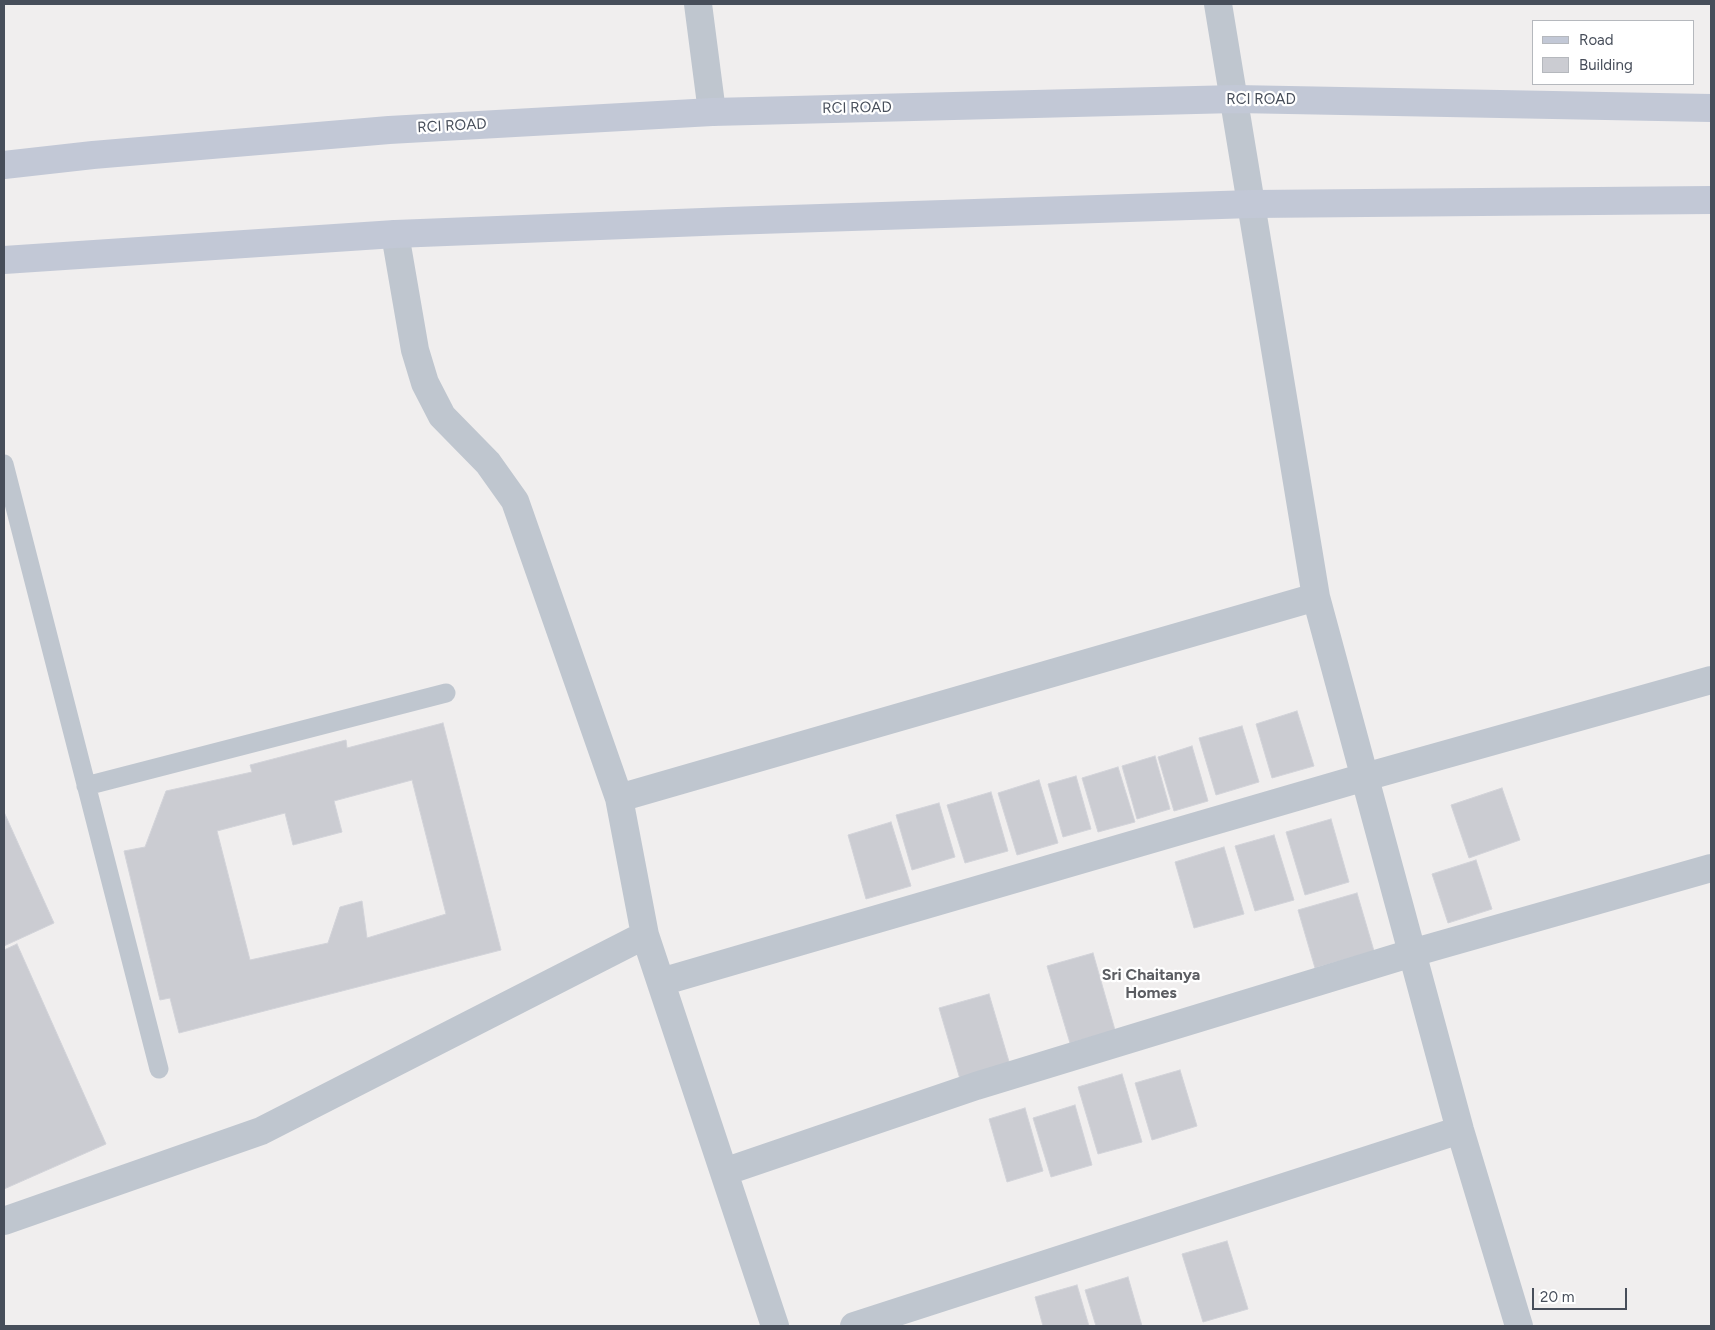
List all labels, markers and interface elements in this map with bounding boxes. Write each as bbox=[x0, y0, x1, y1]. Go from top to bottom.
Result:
legend bbox=[1532, 20, 1695, 85]
text: Road bbox=[1579, 31, 1614, 49]
text: Building bbox=[1579, 56, 1633, 74]
street label: RCI ROAD bbox=[1226, 91, 1296, 109]
street label: RCI ROAD bbox=[822, 98, 892, 118]
street label: RCI ROAD bbox=[417, 115, 487, 137]
district label: Sri Chaitanya Homes bbox=[1102, 965, 1200, 1003]
scale bar bbox=[1535, 1278, 1630, 1310]
text: 20 m bbox=[1540, 1288, 1574, 1306]

